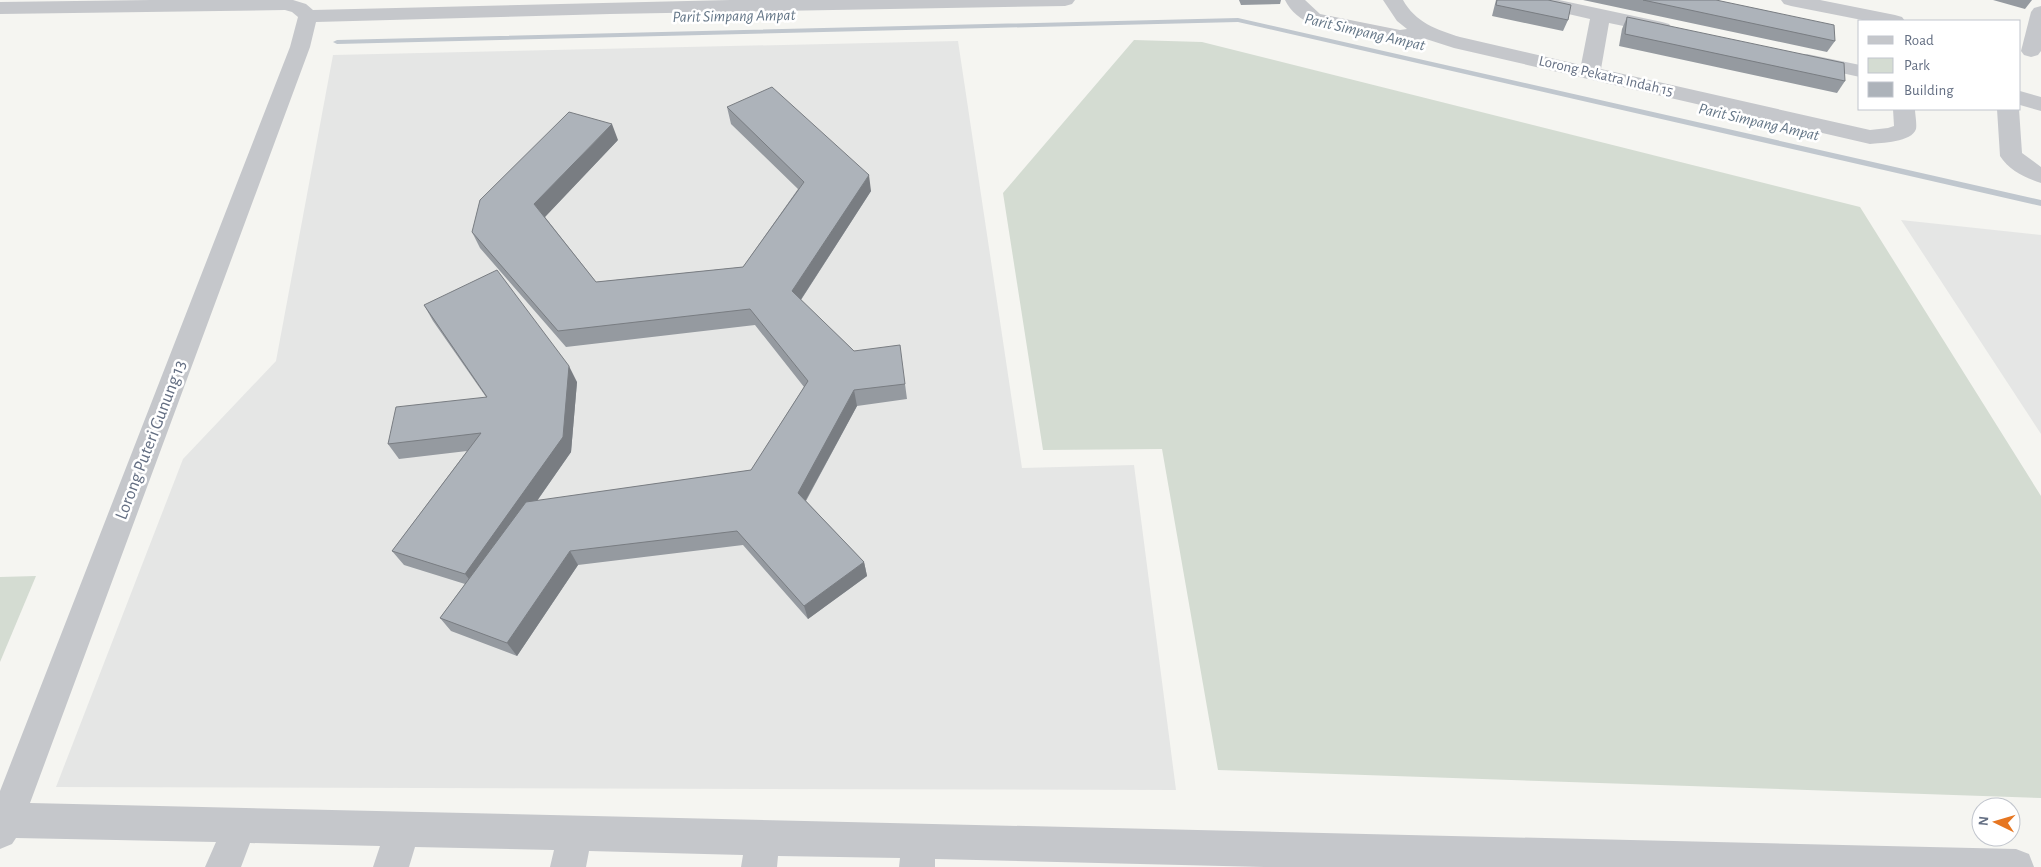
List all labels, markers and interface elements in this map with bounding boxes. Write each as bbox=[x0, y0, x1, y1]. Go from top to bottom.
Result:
water label: Parit Simpang Ampat bbox=[672, 7, 797, 26]
water label: Parit Simpang Ampat bbox=[1303, 10, 1428, 55]
legend bbox=[1858, 20, 2021, 110]
text: Road bbox=[1904, 33, 1934, 48]
street label: Lorong Pekatra Indah 15 bbox=[1537, 53, 1675, 99]
text: Park bbox=[1904, 58, 1930, 73]
text: Building bbox=[1904, 83, 1954, 98]
water label: Parit Simpang Ampat bbox=[1697, 100, 1822, 145]
street label: Lorong Puteri Gunung 13 bbox=[112, 358, 190, 522]
north arrow bbox=[1971, 797, 2021, 847]
text: N bbox=[1977, 815, 1991, 826]

